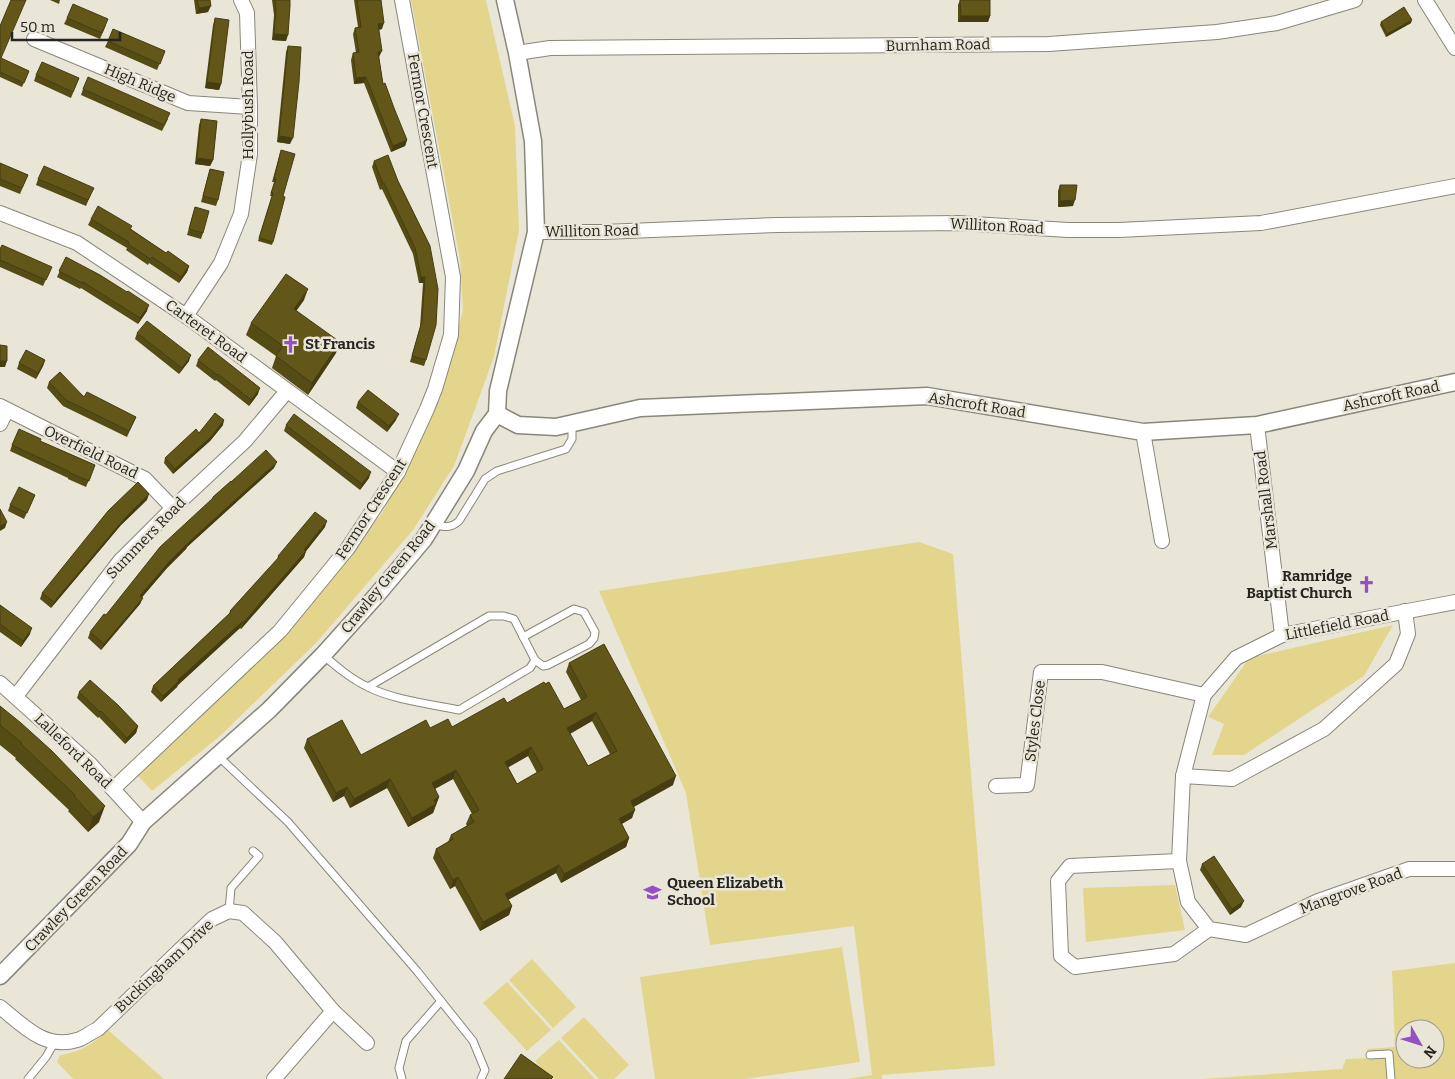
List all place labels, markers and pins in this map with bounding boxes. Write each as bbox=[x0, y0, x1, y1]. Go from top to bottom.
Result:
church icon: St Francis bbox=[281, 334, 301, 354]
place label: St Francis bbox=[305, 335, 375, 353]
place label: Ramridge Baptist Church bbox=[1246, 567, 1353, 602]
church icon: Ramridge Baptist Church bbox=[1356, 575, 1376, 595]
place label: Queen Elizabeth School bbox=[667, 874, 784, 909]
school or university icon: Queen Elizabeth School bbox=[643, 882, 663, 902]

